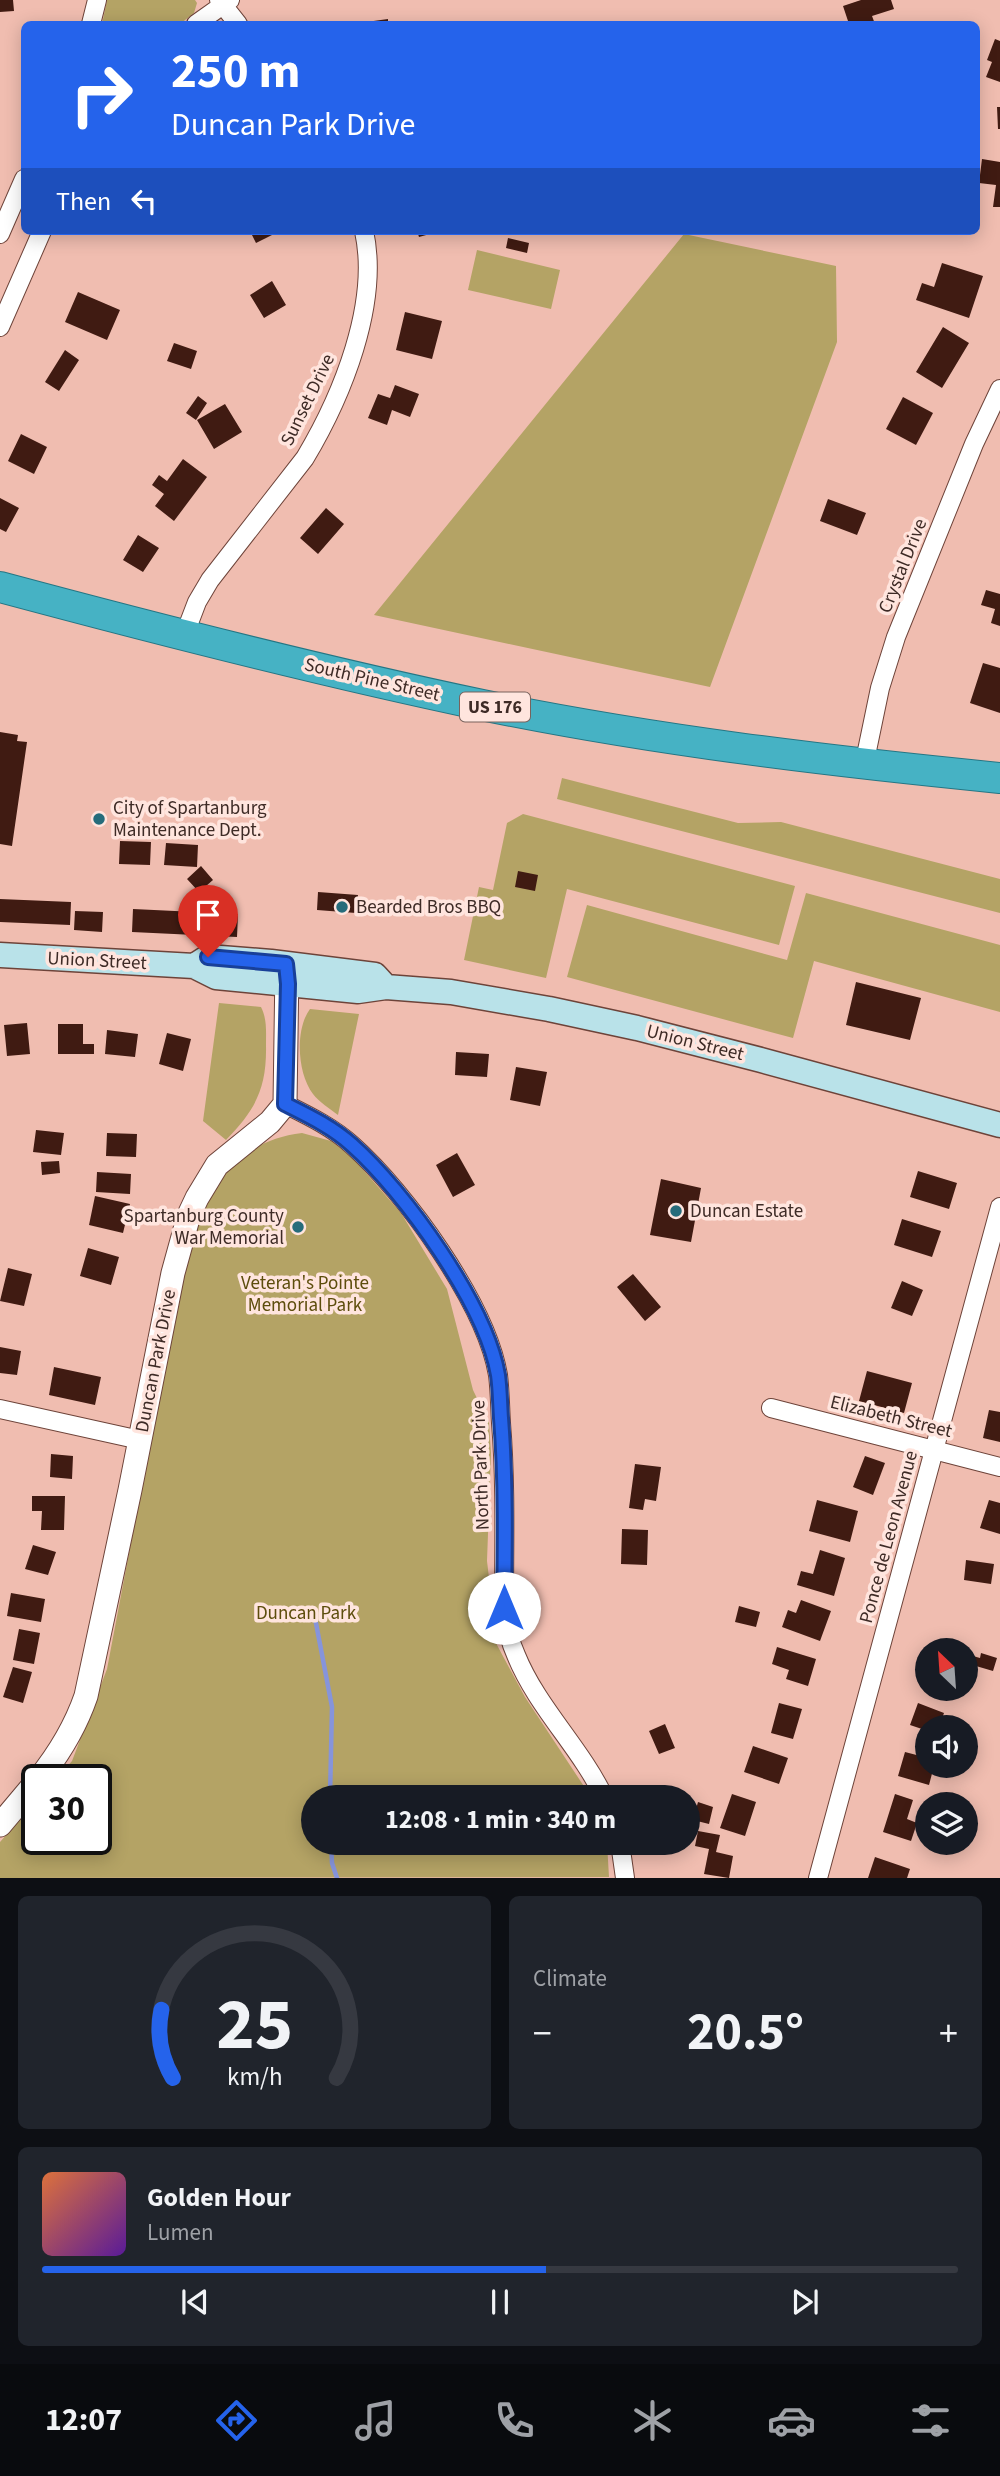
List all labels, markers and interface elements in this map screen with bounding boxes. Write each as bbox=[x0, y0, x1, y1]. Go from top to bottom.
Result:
text: 250 m bbox=[171, 37, 300, 107]
icon: right bbox=[56, 49, 147, 140]
text: Duncan Park Drive bbox=[171, 102, 415, 148]
icon: left bbox=[125, 182, 163, 220]
text: Then bbox=[56, 183, 111, 220]
street label: Sunset Drive bbox=[274, 349, 342, 451]
street label: Crystal Drive bbox=[872, 515, 934, 617]
street label: South Pine Street bbox=[302, 651, 443, 709]
road number: US 176 bbox=[460, 692, 530, 722]
place label: City of Spartanburg Maintenance Dept. bbox=[113, 795, 267, 844]
marker: City of Spartanburg Maintenance Dept. bbox=[91, 811, 107, 827]
pin bbox=[178, 885, 238, 957]
place label: Bearded Bros BBQ bbox=[356, 894, 501, 921]
icon: arrive bbox=[189, 896, 227, 934]
marker: Bearded Bros BBQ bbox=[334, 899, 350, 915]
street label: Union Street bbox=[47, 945, 148, 977]
street label: Union Street bbox=[643, 1018, 747, 1068]
place label: Duncan Estate bbox=[690, 1198, 803, 1225]
place label: Spartanburg County War Memorial bbox=[124, 1203, 284, 1252]
marker: Duncan Estate bbox=[668, 1203, 684, 1219]
marker: Spartanburg County War Memorial bbox=[290, 1219, 306, 1235]
park label: Veteran's Pointe Memorial Park bbox=[241, 1270, 369, 1319]
street label: Duncan Park Drive bbox=[129, 1287, 183, 1435]
street label: Elizabeth Street bbox=[827, 1389, 955, 1445]
street label: North Park Drive bbox=[465, 1399, 497, 1531]
street label: Ponce de Leon Avenue bbox=[853, 1448, 925, 1626]
position arrow bbox=[467, 1571, 541, 1645]
park label: Duncan Park bbox=[256, 1600, 357, 1627]
north arrow bbox=[915, 1638, 978, 1701]
map controls bbox=[915, 1638, 978, 1855]
button: sound bbox=[915, 1715, 978, 1778]
speed limit sign: 30 bbox=[21, 1764, 112, 1855]
button: layers bbox=[915, 1792, 978, 1855]
text: 12:08 · 1 min · 340 m bbox=[385, 1801, 616, 1838]
text: Climate bbox=[533, 1962, 607, 1995]
text: 25 bbox=[216, 1974, 293, 2078]
text: 20.5° bbox=[687, 1996, 804, 2070]
text: − bbox=[533, 2007, 552, 2061]
text: + bbox=[939, 2007, 958, 2061]
text: km/h bbox=[227, 2059, 282, 2095]
text: Golden Hour bbox=[147, 2179, 291, 2216]
text: Lumen bbox=[147, 2216, 214, 2249]
icon: previous bbox=[176, 2283, 214, 2321]
icon: pause bbox=[481, 2283, 519, 2321]
icon: next bbox=[786, 2283, 824, 2321]
icon: directions bbox=[212, 2396, 261, 2445]
icon: music bbox=[351, 2396, 400, 2445]
icon: phone bbox=[490, 2396, 539, 2445]
icon: climate bbox=[628, 2396, 677, 2445]
icon: car bbox=[767, 2396, 816, 2445]
icon: filters bbox=[906, 2396, 955, 2445]
text: 12:07 bbox=[45, 2397, 122, 2443]

